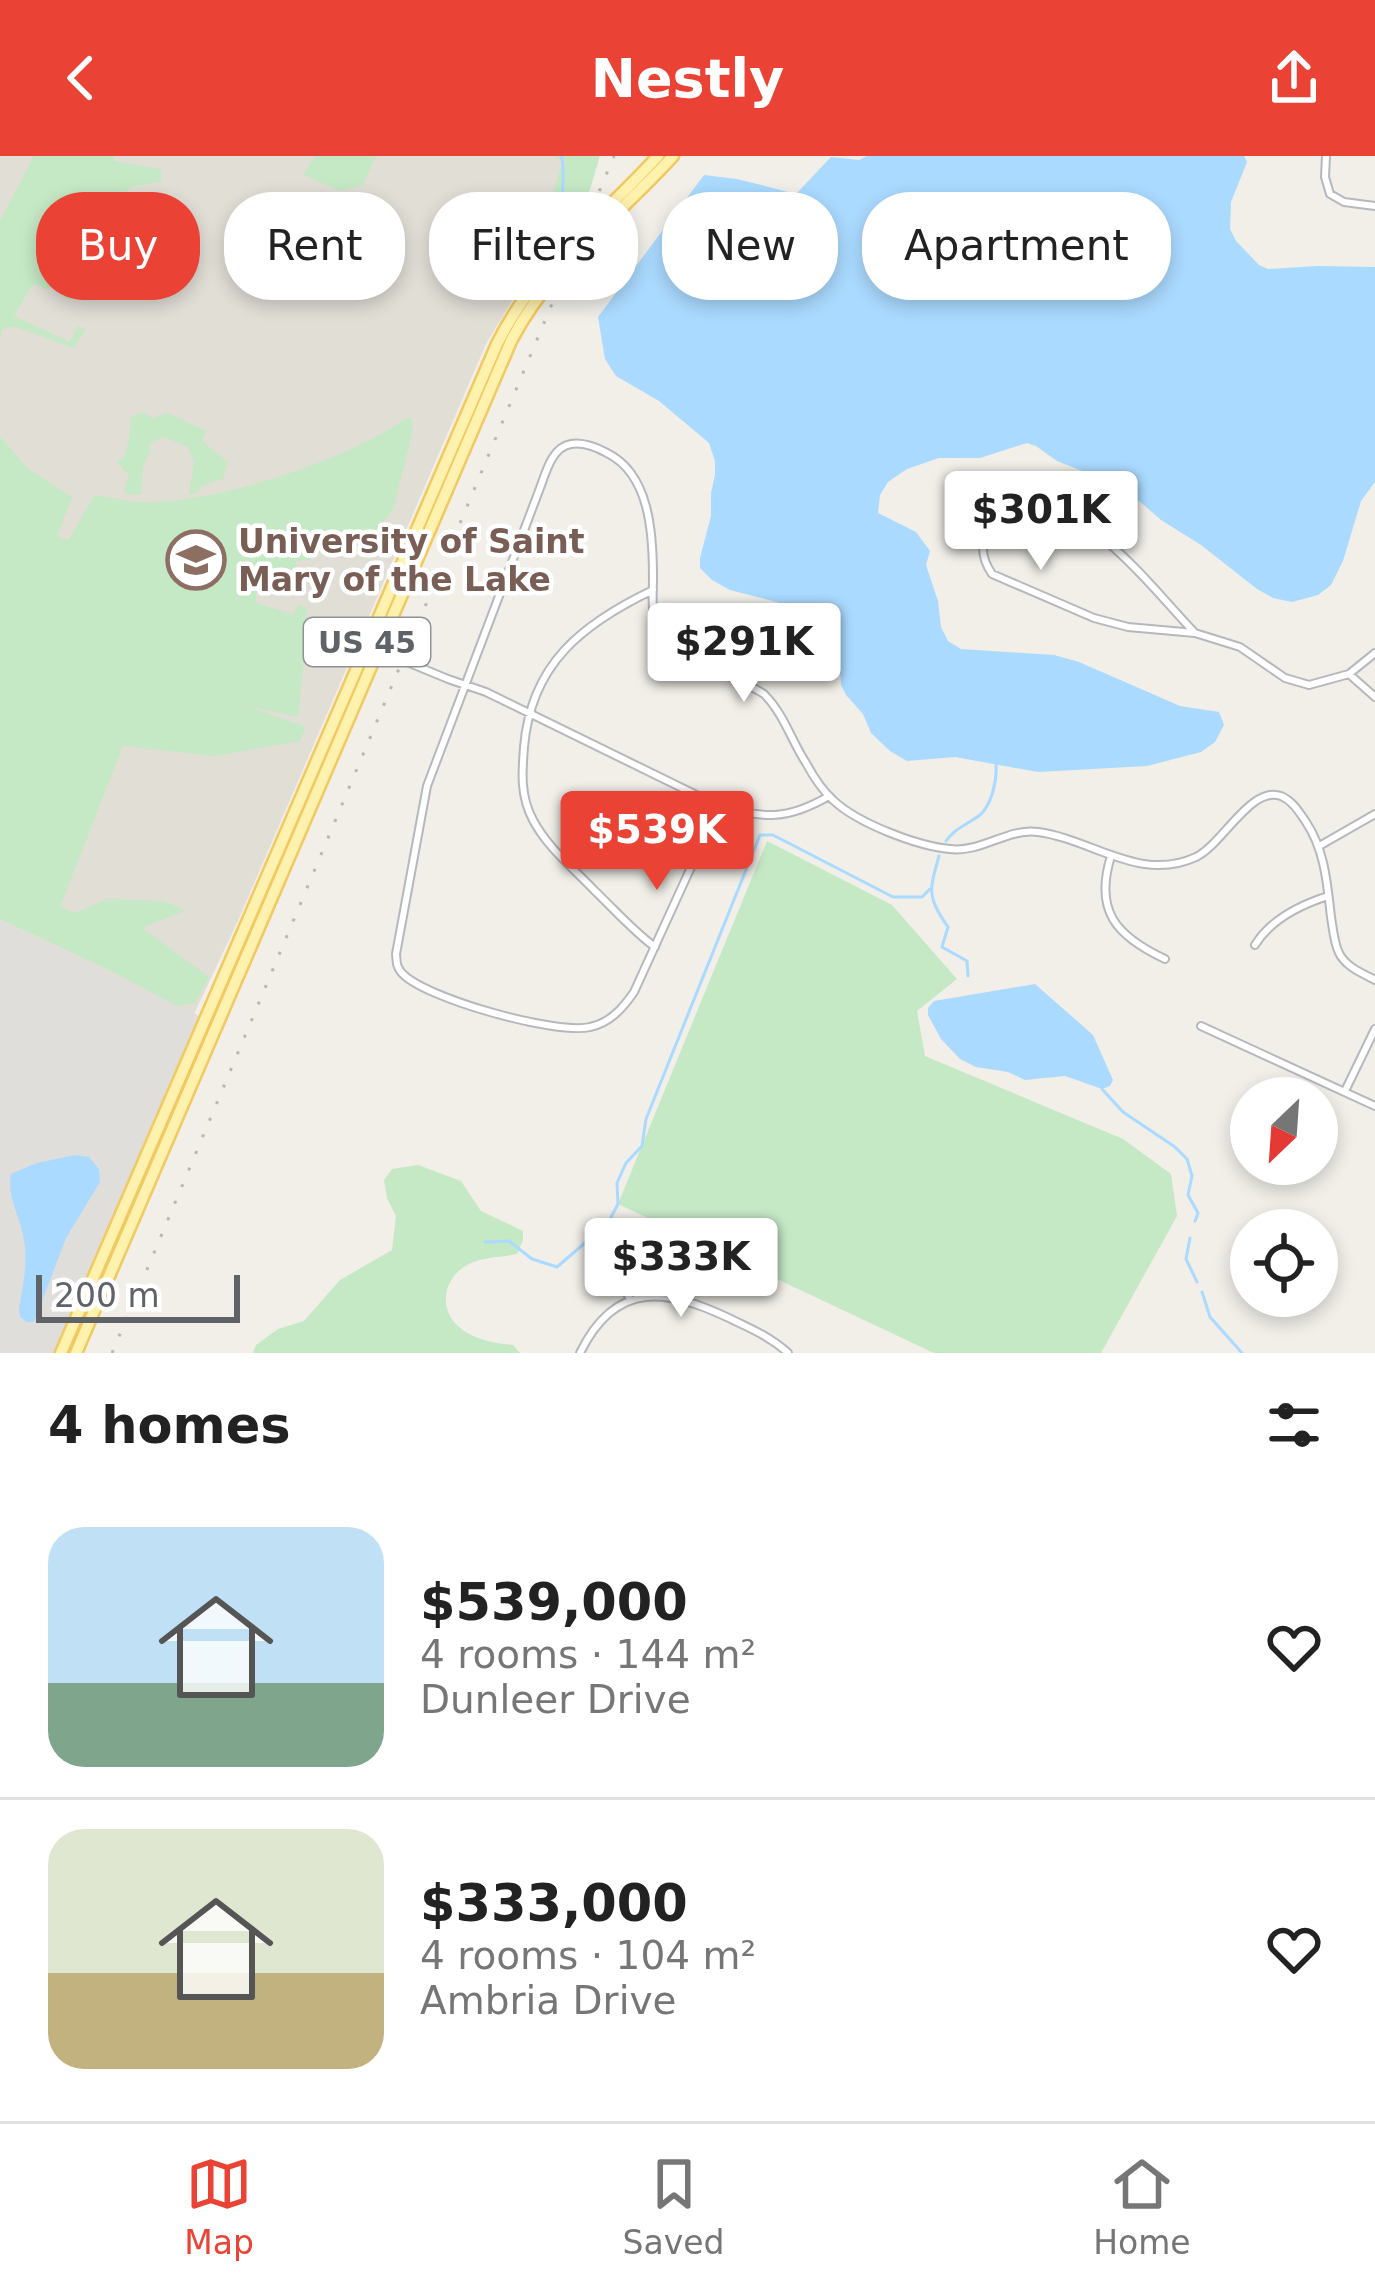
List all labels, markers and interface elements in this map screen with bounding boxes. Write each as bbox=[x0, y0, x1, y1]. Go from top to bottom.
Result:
icon: back bbox=[48, 45, 114, 111]
icon: share bbox=[1261, 45, 1327, 111]
text: Nestly bbox=[591, 47, 784, 110]
chip: Buy bbox=[36, 192, 200, 300]
chip: Rent bbox=[224, 192, 405, 300]
chip: Filters bbox=[429, 192, 638, 300]
chip: New bbox=[662, 192, 838, 300]
chip: Apartment bbox=[862, 192, 1171, 300]
pin: $301K bbox=[957, 471, 1125, 573]
text: $301K bbox=[972, 487, 1110, 532]
place label: University of Saint Mary of the Lake bbox=[238, 522, 585, 599]
school or university icon: University of Saint Mary of the Lake bbox=[165, 529, 227, 591]
pin: $291K bbox=[660, 603, 828, 705]
road number: US 45 bbox=[304, 618, 430, 666]
text: $291K bbox=[675, 619, 813, 664]
pin: $539K bbox=[573, 791, 741, 893]
text: $539K bbox=[588, 807, 726, 852]
north arrow bbox=[1230, 1077, 1338, 1185]
map controls bbox=[1230, 1077, 1338, 1317]
button: locate bbox=[1230, 1209, 1338, 1317]
pin: $333K bbox=[597, 1218, 765, 1320]
text: $333K bbox=[612, 1234, 750, 1279]
scale bar bbox=[36, 1269, 240, 1322]
text: 200 m bbox=[54, 1276, 160, 1315]
icon: filters bbox=[1261, 1392, 1327, 1458]
text: 4 homes bbox=[48, 1396, 291, 1455]
text: $539,000 bbox=[420, 1573, 688, 1632]
icon: home bbox=[144, 1575, 288, 1719]
icon: heart bbox=[1261, 1614, 1327, 1680]
text: 4 rooms · 144 m² bbox=[420, 1632, 756, 1677]
text: Dunleer Drive bbox=[420, 1677, 691, 1722]
text: $333,000 bbox=[420, 1874, 688, 1933]
icon: home bbox=[144, 1877, 288, 2021]
icon: heart bbox=[1261, 1916, 1327, 1982]
text: 4 rooms · 104 m² bbox=[420, 1933, 756, 1978]
text: Ambria Drive bbox=[420, 1978, 677, 2023]
tab: Map bbox=[184, 2151, 254, 2262]
tab: Saved bbox=[623, 2151, 725, 2262]
tab: Home bbox=[1093, 2151, 1191, 2262]

